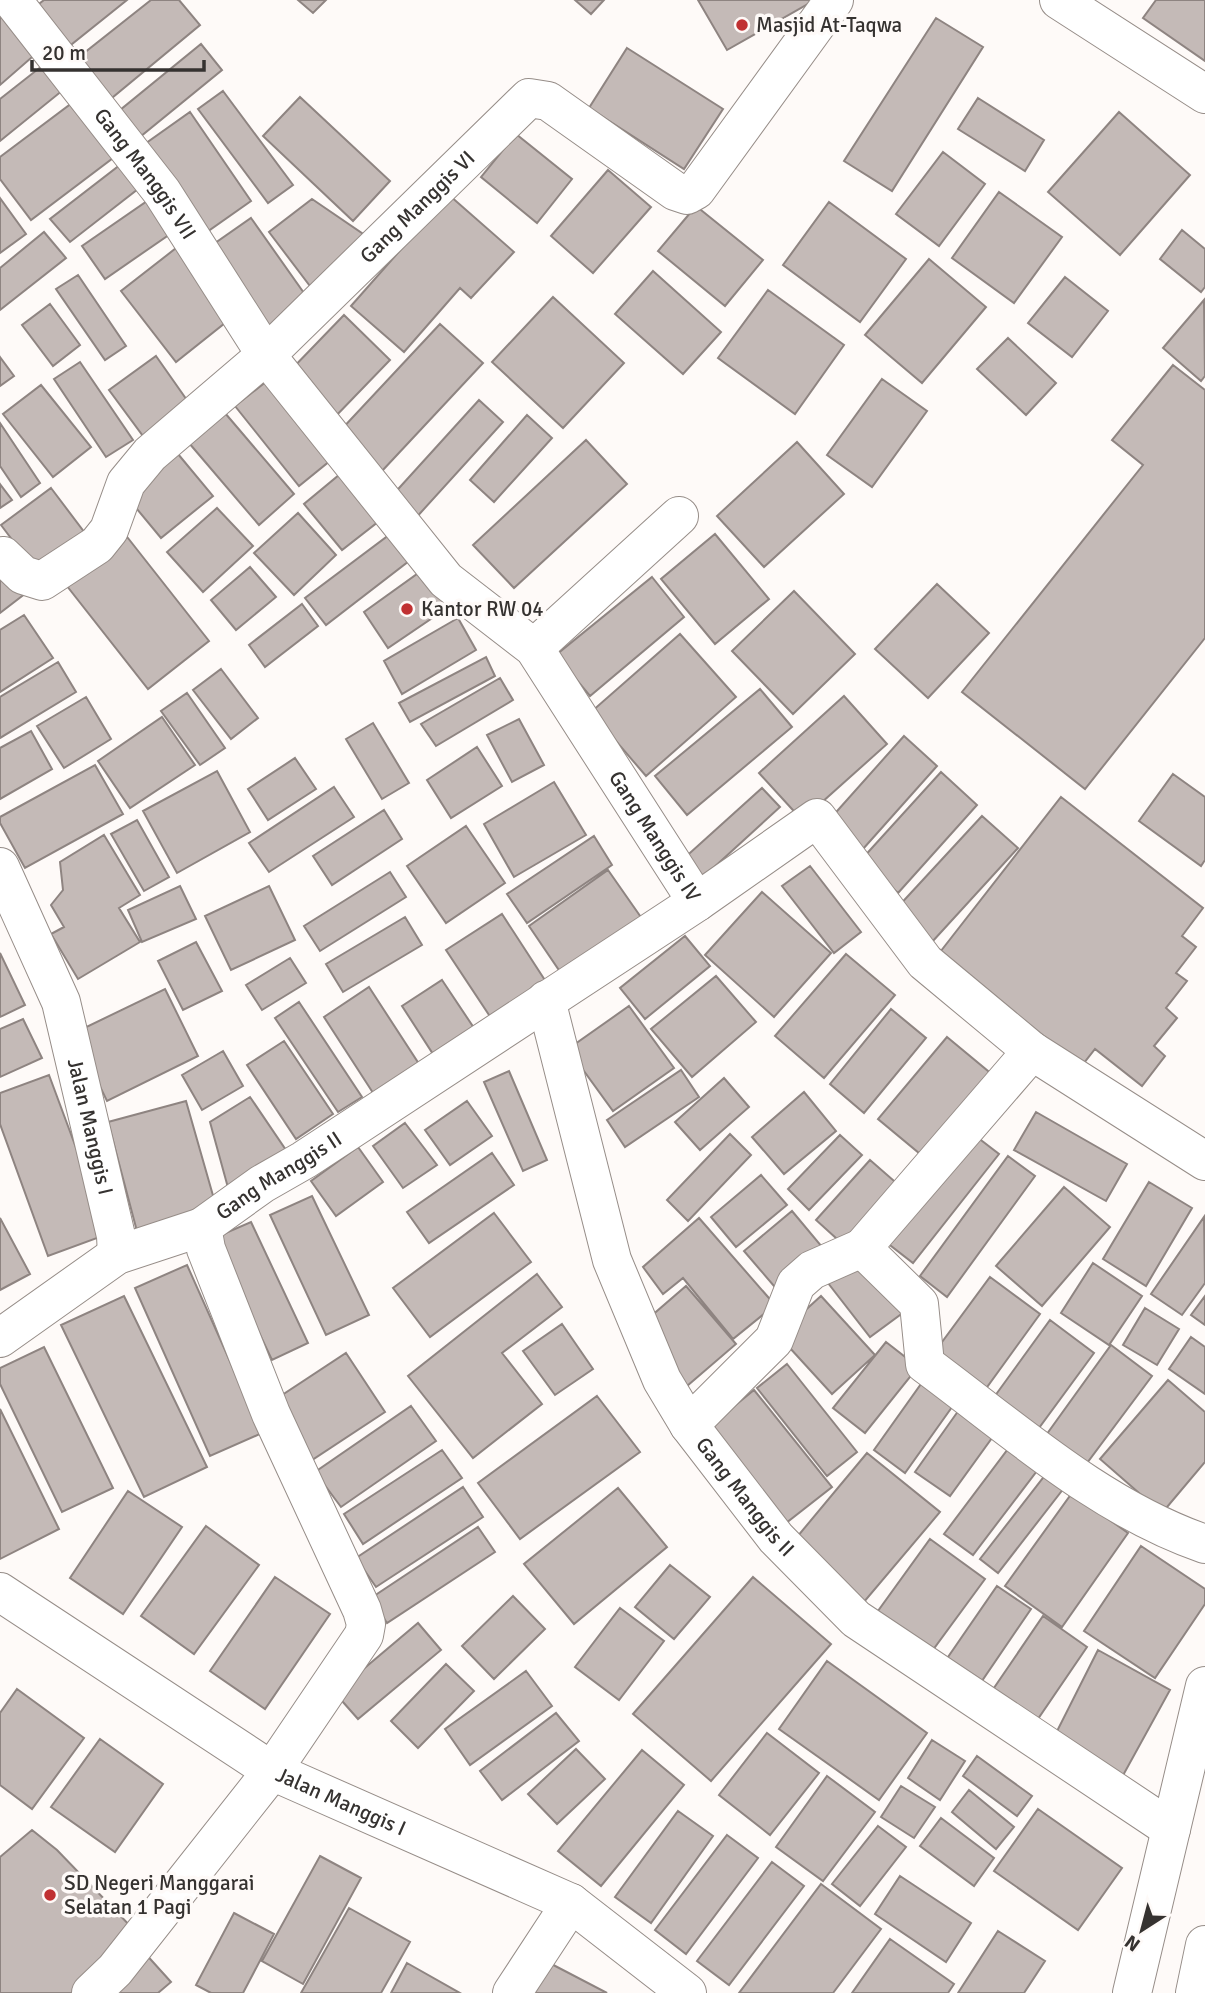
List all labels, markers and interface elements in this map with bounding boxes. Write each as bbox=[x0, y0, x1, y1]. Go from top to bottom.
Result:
place label: Masjid At-Taqwa bbox=[756, 12, 902, 38]
marker: Masjid At-Taqwa bbox=[734, 17, 750, 33]
scale bar bbox=[32, 28, 203, 72]
text: 20 m bbox=[42, 40, 86, 66]
street label: Gang Manggis VII bbox=[88, 103, 202, 244]
street label: Gang Manggis VI bbox=[355, 145, 480, 269]
place label: Kantor RW 04 bbox=[421, 596, 544, 622]
marker: Kantor RW 04 bbox=[399, 601, 415, 617]
street label: Gang Manggis IV bbox=[603, 766, 706, 907]
street label: Jalan Manggis I bbox=[62, 1056, 119, 1197]
street label: Gang Manggis II bbox=[211, 1126, 347, 1226]
street label: Gang Manggis II bbox=[690, 1432, 800, 1562]
street label: Jalan Manggis I bbox=[272, 1761, 410, 1841]
place label: SD Negeri Manggarai Selatan 1 Pagi bbox=[64, 1870, 255, 1920]
marker: SD Negeri Manggarai Selatan 1 Pagi bbox=[42, 1887, 58, 1903]
north arrow bbox=[1107, 1895, 1177, 1965]
text: N bbox=[1120, 1929, 1145, 1957]

